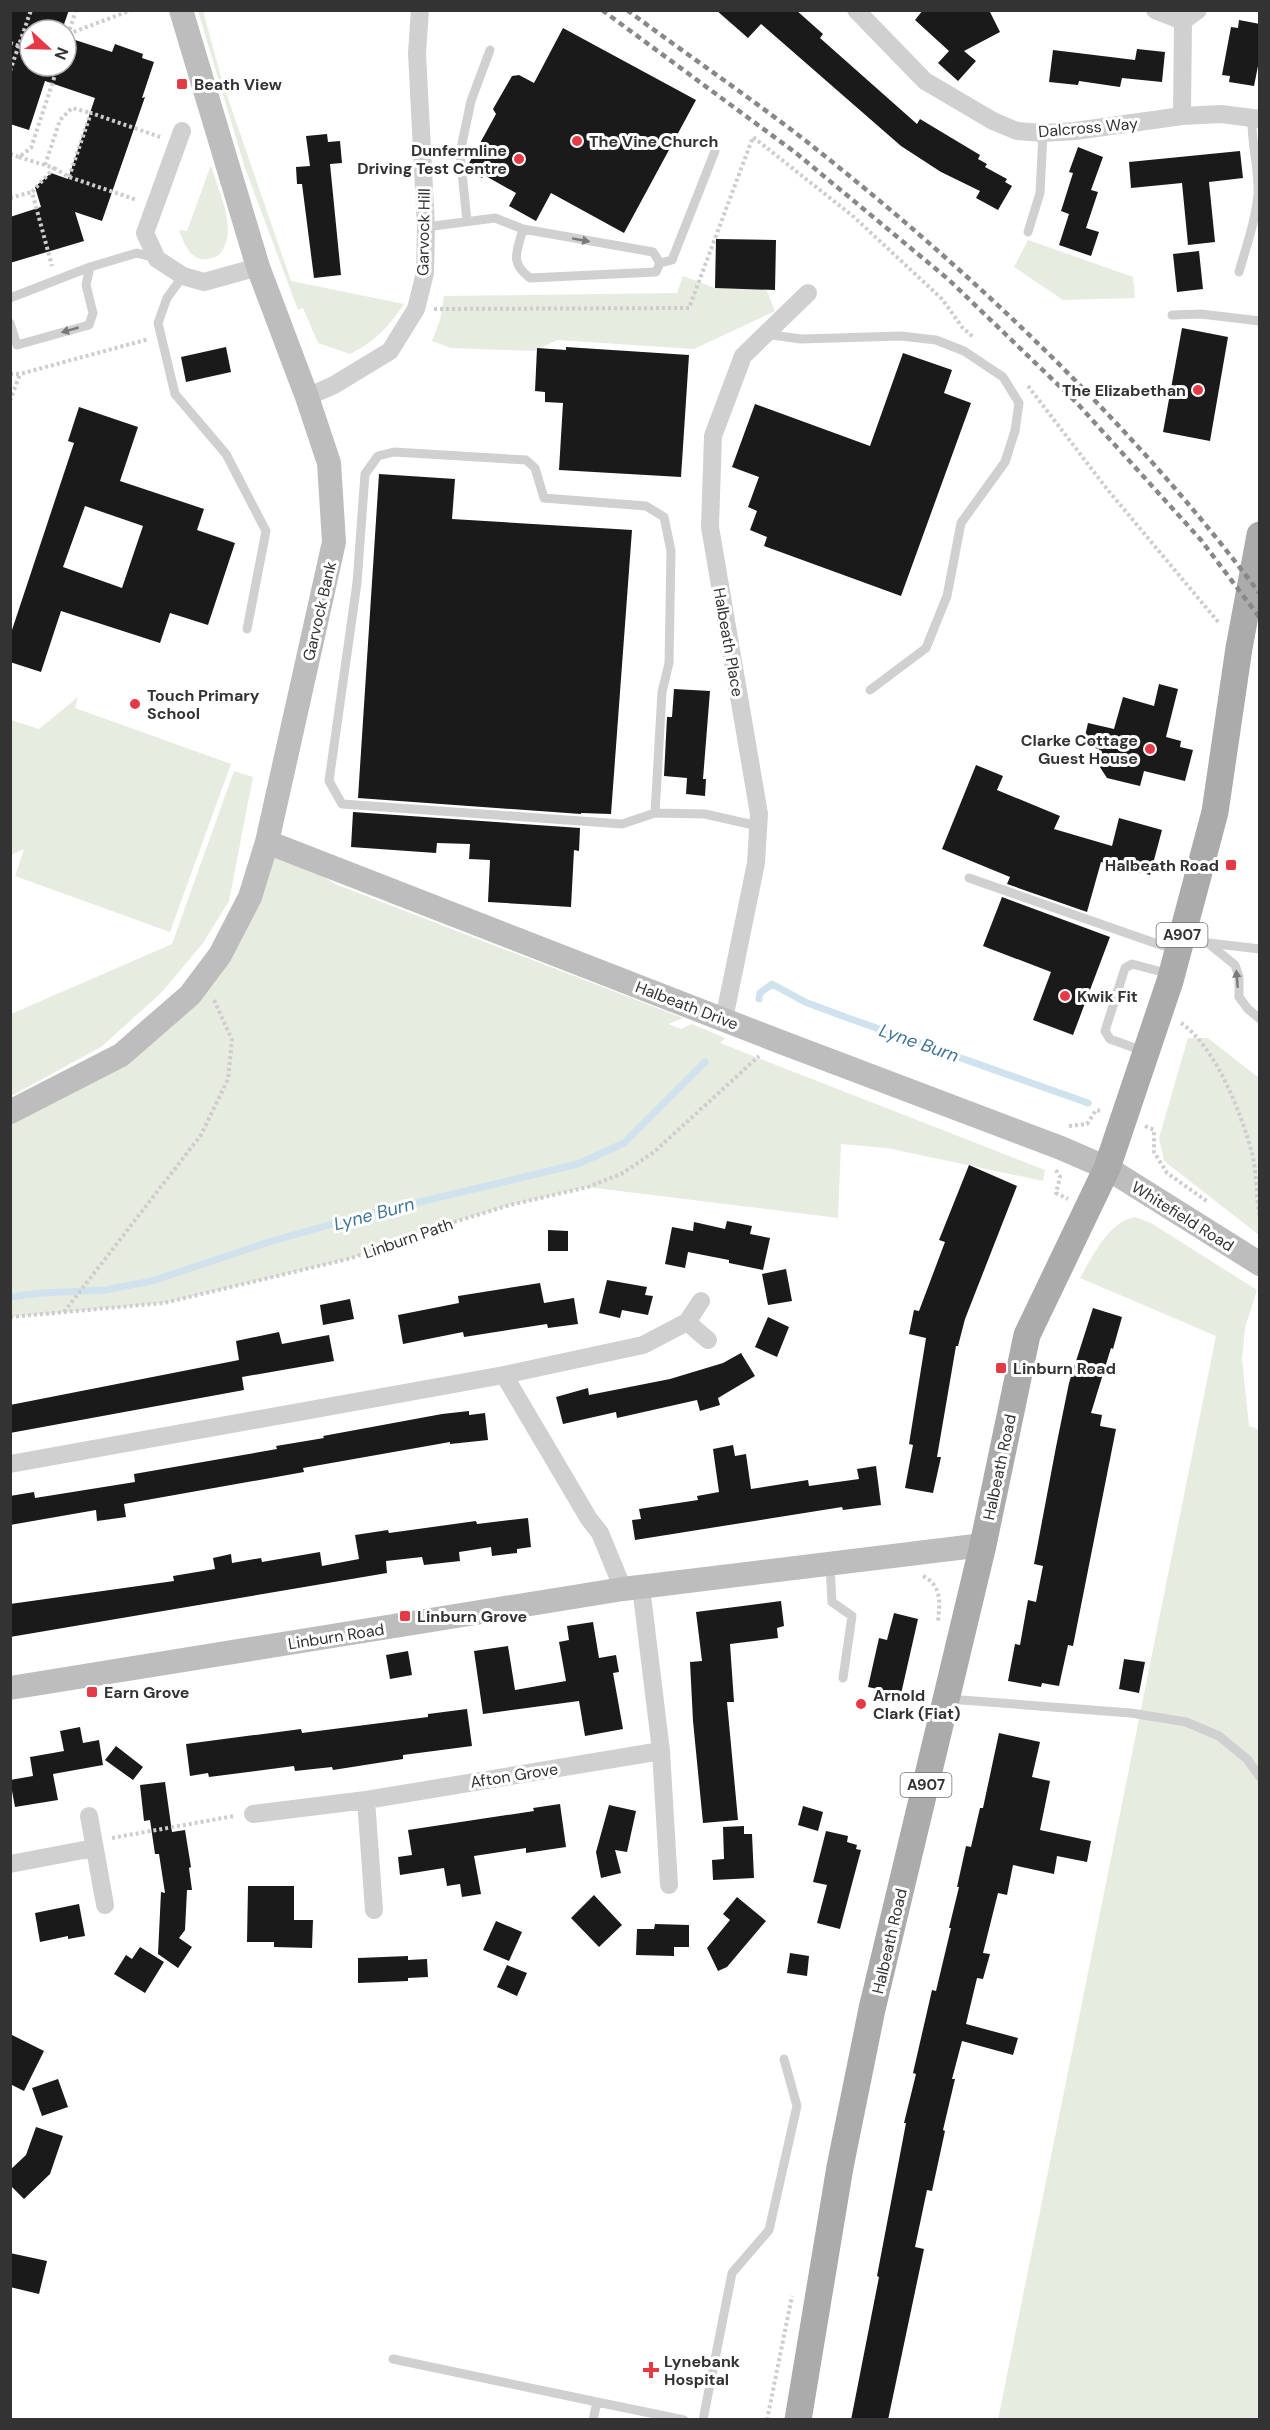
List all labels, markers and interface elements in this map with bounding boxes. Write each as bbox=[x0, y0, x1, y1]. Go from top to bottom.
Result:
north arrow bbox=[18, 18, 78, 78]
text: N bbox=[50, 44, 73, 63]
place label: Beath View bbox=[194, 74, 282, 95]
marker: Beath View bbox=[175, 77, 189, 91]
street label: Dalcross Way bbox=[1037, 113, 1139, 142]
place label: The Vine Church bbox=[589, 131, 718, 152]
marker: The Vine Church bbox=[570, 134, 584, 148]
place label: Dunfermline Driving Test Centre bbox=[357, 140, 507, 179]
marker: Dunfermline Driving Test Centre bbox=[512, 152, 526, 166]
street label: Garvock Hill bbox=[412, 188, 435, 276]
one-way arrow bbox=[572, 235, 591, 244]
one-way arrow bbox=[61, 326, 79, 335]
place label: The Elizabethan bbox=[1062, 380, 1186, 401]
marker: The Elizabethan bbox=[1191, 383, 1205, 397]
street label: Garvock Bank bbox=[298, 559, 341, 663]
street label: Halbeath Place bbox=[709, 586, 748, 698]
place label: Touch Primary School bbox=[147, 685, 260, 724]
marker: Touch Primary School bbox=[128, 697, 142, 711]
place label: Clarke Cottage Guest House bbox=[1021, 730, 1138, 769]
marker: Clarke Cottage Guest House bbox=[1143, 742, 1157, 756]
place label: Halbeath Road bbox=[1105, 855, 1219, 876]
marker: Halbeath Road bbox=[1224, 858, 1238, 872]
road number: A907 bbox=[1156, 923, 1208, 947]
one-way arrow bbox=[1233, 970, 1242, 989]
street label: Halbeath Drive bbox=[632, 976, 741, 1035]
place label: Kwik Fit bbox=[1077, 986, 1138, 1007]
marker: Kwik Fit bbox=[1058, 989, 1072, 1003]
water label: Lyne Burn bbox=[876, 1018, 962, 1068]
street label: Whitefield Road bbox=[1128, 1177, 1238, 1256]
water label: Lyne Burn bbox=[331, 1192, 417, 1236]
street label: Linburn Path bbox=[361, 1213, 455, 1264]
place label: Linburn Road bbox=[1013, 1358, 1116, 1379]
marker: Linburn Road bbox=[994, 1361, 1008, 1375]
street label: Halbeath Road bbox=[978, 1412, 1021, 1522]
place label: Linburn Grove bbox=[417, 1606, 527, 1627]
marker: Linburn Grove bbox=[398, 1609, 412, 1623]
street label: Linburn Road bbox=[286, 1619, 386, 1654]
place label: Earn Grove bbox=[104, 1682, 189, 1703]
marker: Earn Grove bbox=[85, 1685, 99, 1699]
place label: Arnold Clark (Fiat) bbox=[873, 1685, 960, 1724]
marker: Arnold Clark (Fiat) bbox=[854, 1697, 868, 1711]
street label: Afton Grove bbox=[469, 1758, 560, 1793]
road number: A907 bbox=[900, 1773, 952, 1797]
street label: Halbeath Road bbox=[867, 1886, 912, 1996]
place label: Lynebank Hospital bbox=[664, 2351, 741, 2390]
marker: Lynebank Hospital bbox=[642, 2361, 660, 2379]

